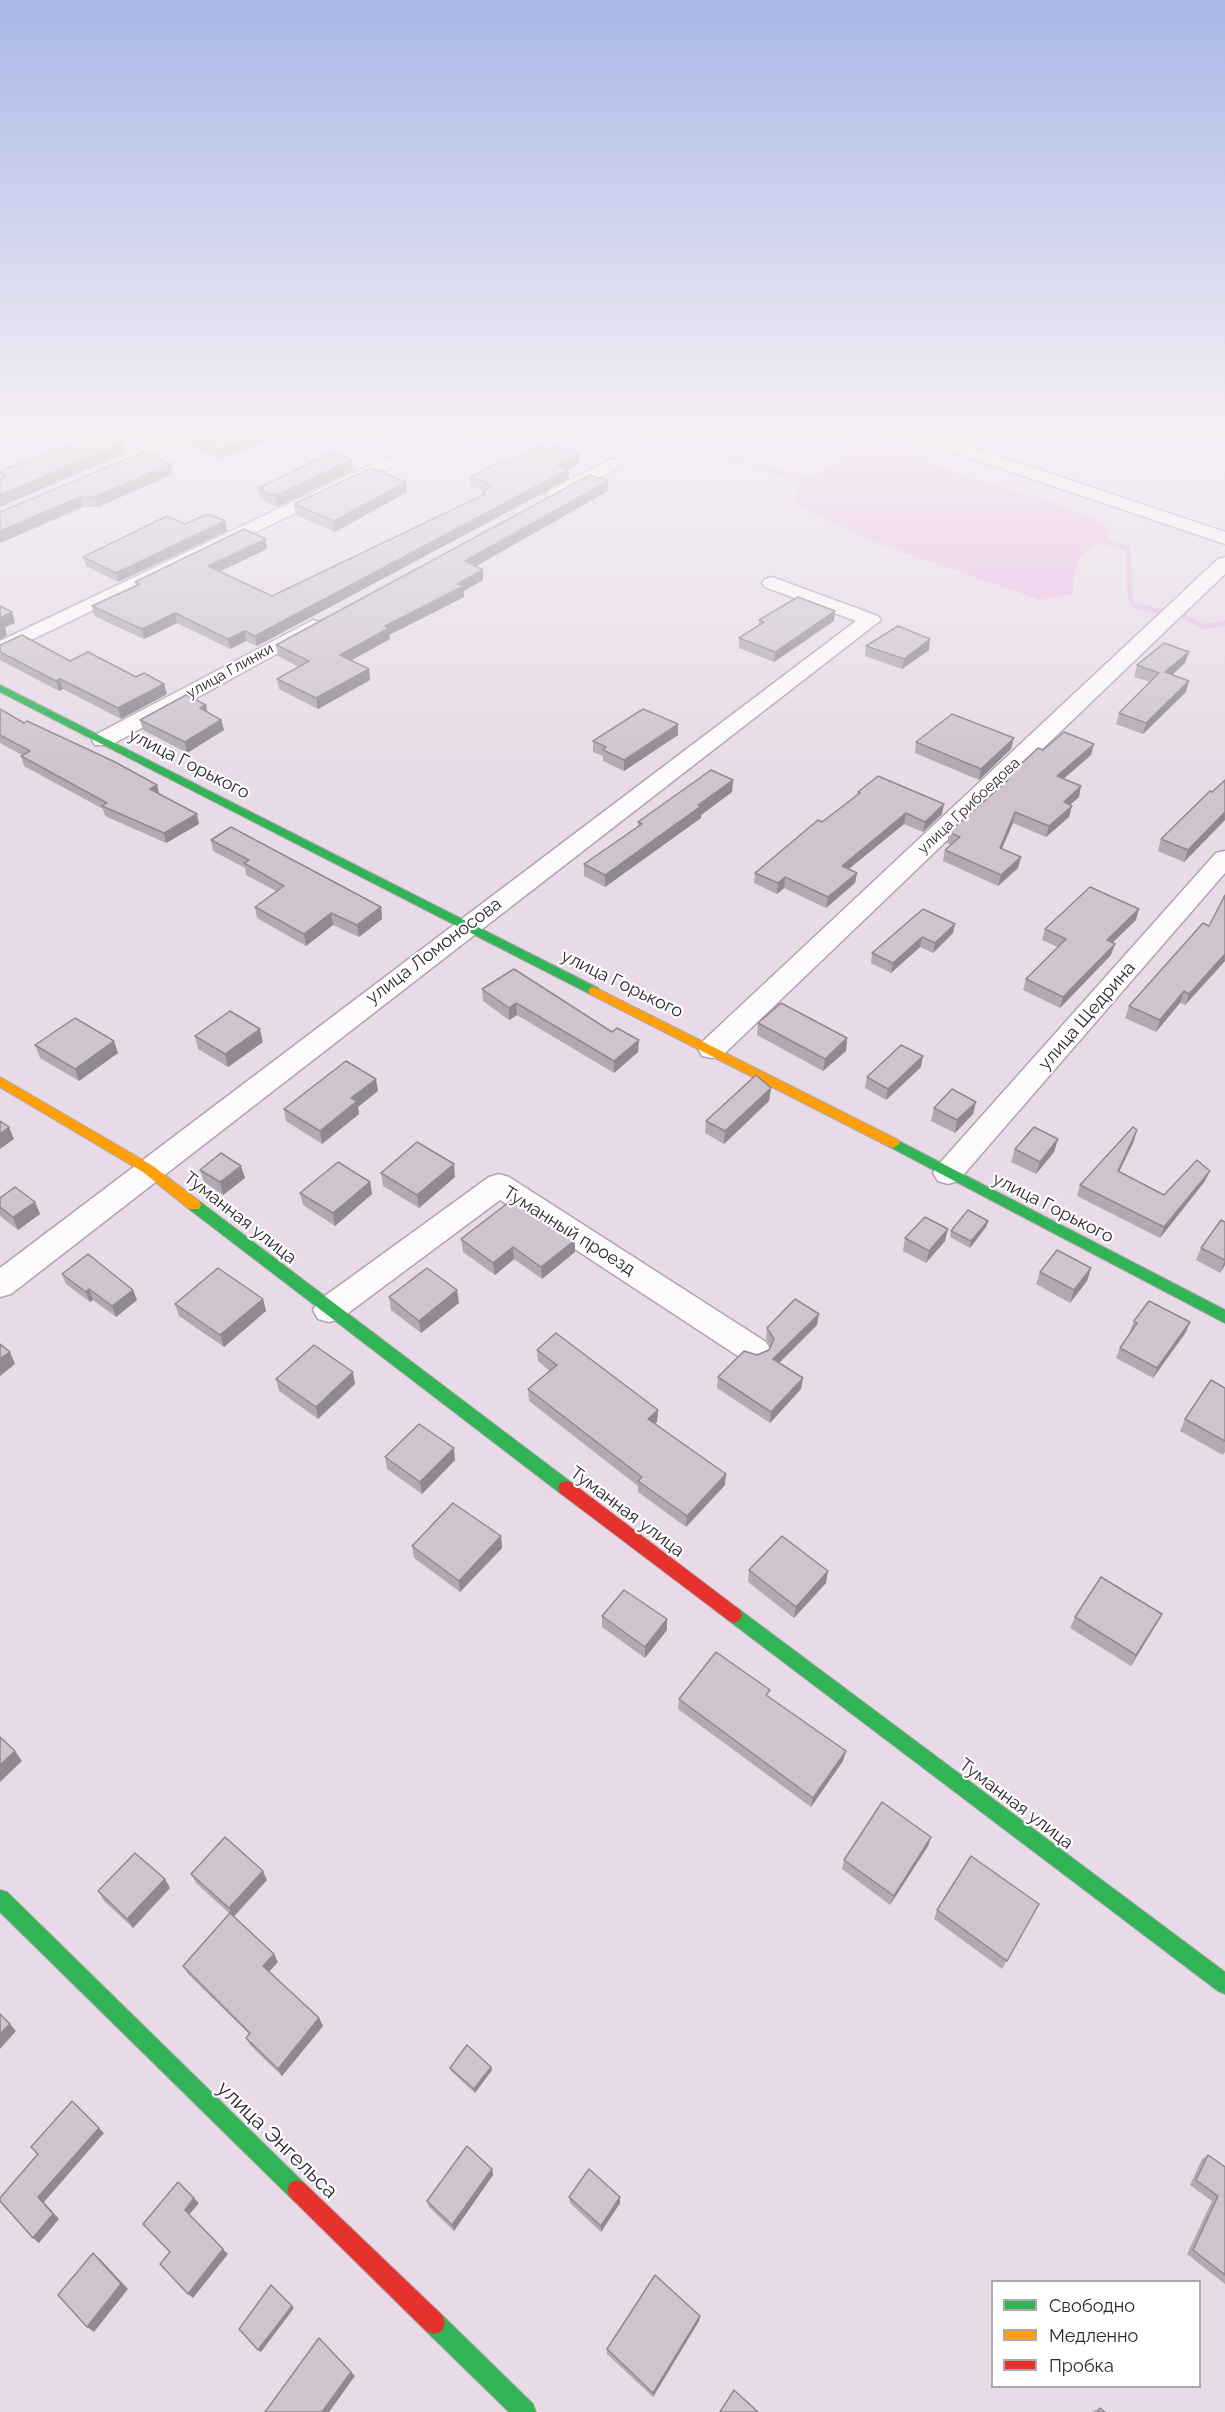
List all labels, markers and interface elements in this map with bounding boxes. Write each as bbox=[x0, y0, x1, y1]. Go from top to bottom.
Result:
street label: улица Глинки bbox=[183, 640, 277, 702]
street label: улица Горького bbox=[125, 724, 253, 804]
street label: улица Грибоедова bbox=[914, 754, 1024, 858]
street label: улица Ломоносова bbox=[362, 893, 506, 1009]
street label: улица Горького bbox=[558, 945, 686, 1023]
street label: улица Щедрина bbox=[1034, 957, 1140, 1075]
street label: Туманная улица bbox=[179, 1167, 301, 1269]
street label: улица Горького bbox=[989, 1168, 1117, 1248]
street label: Туманный проезд bbox=[499, 1182, 639, 1280]
street label: Туманная улица bbox=[566, 1462, 688, 1562]
street label: Туманная улица bbox=[955, 1754, 1077, 1854]
street label: улица Энгельса bbox=[211, 2076, 343, 2204]
legend bbox=[991, 2280, 1201, 2388]
text: Свободно bbox=[1049, 2295, 1135, 2316]
text: Медленно bbox=[1049, 2325, 1138, 2346]
text: Пробка bbox=[1049, 2355, 1114, 2376]

